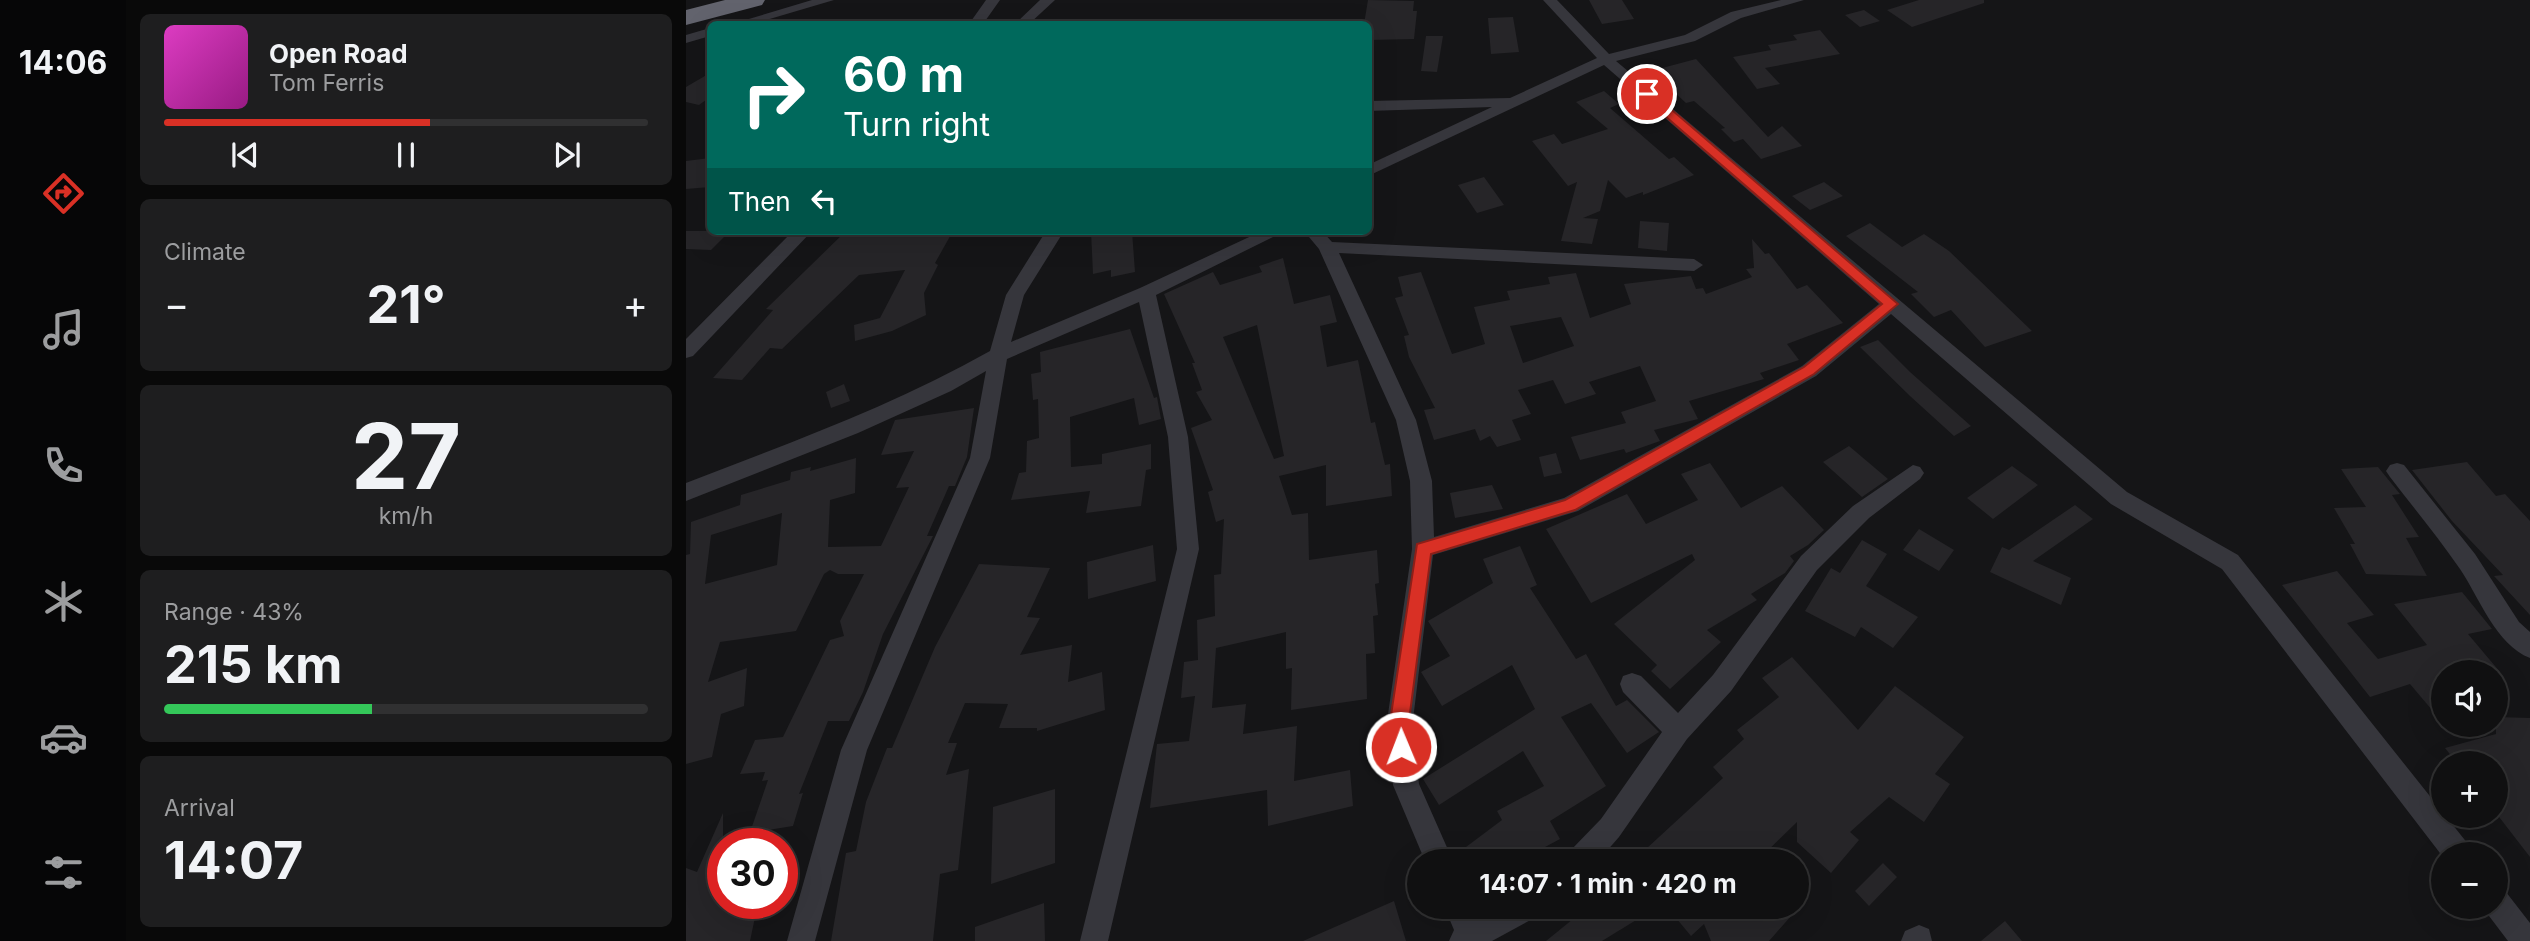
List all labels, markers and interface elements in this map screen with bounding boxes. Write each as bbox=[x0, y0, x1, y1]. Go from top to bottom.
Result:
text: Open Road bbox=[269, 38, 408, 69]
text: 14:06 bbox=[19, 43, 107, 82]
text: 60 m bbox=[843, 45, 964, 104]
icon: right bbox=[728, 49, 819, 140]
pin bbox=[1617, 64, 1677, 124]
text: Tom Ferris bbox=[269, 69, 384, 97]
icon: arrive bbox=[1628, 75, 1666, 113]
text: Turn right bbox=[843, 105, 990, 144]
icon: previous bbox=[226, 136, 264, 174]
icon: pause bbox=[387, 136, 425, 174]
icon: next bbox=[548, 136, 586, 174]
icon: directions bbox=[39, 169, 88, 218]
icon: left bbox=[805, 182, 843, 220]
text: Then bbox=[728, 186, 791, 217]
text: Climate bbox=[164, 238, 246, 266]
text: 21° bbox=[366, 273, 446, 336]
text: − bbox=[164, 281, 189, 327]
text: + bbox=[623, 281, 648, 327]
icon: music bbox=[39, 305, 88, 354]
text: 27 bbox=[351, 401, 461, 511]
icon: phone bbox=[39, 441, 88, 490]
text: km/h bbox=[379, 502, 433, 530]
icon: climate bbox=[39, 577, 88, 626]
text: Range · 43% bbox=[164, 598, 304, 626]
text: 215 km bbox=[164, 633, 342, 696]
map controls bbox=[2431, 660, 2508, 919]
button: sound bbox=[2431, 660, 2508, 737]
position arrow bbox=[1364, 710, 1438, 784]
icon: car bbox=[39, 713, 88, 762]
button: + bbox=[2431, 751, 2508, 828]
text: Arrival bbox=[164, 794, 235, 822]
speed limit sign: 30 bbox=[707, 828, 798, 919]
text: 14:07 bbox=[164, 829, 303, 892]
button: − bbox=[2431, 842, 2508, 919]
icon: filters bbox=[39, 848, 88, 897]
text: 14:07 · 1 min · 420 m bbox=[1479, 868, 1737, 899]

